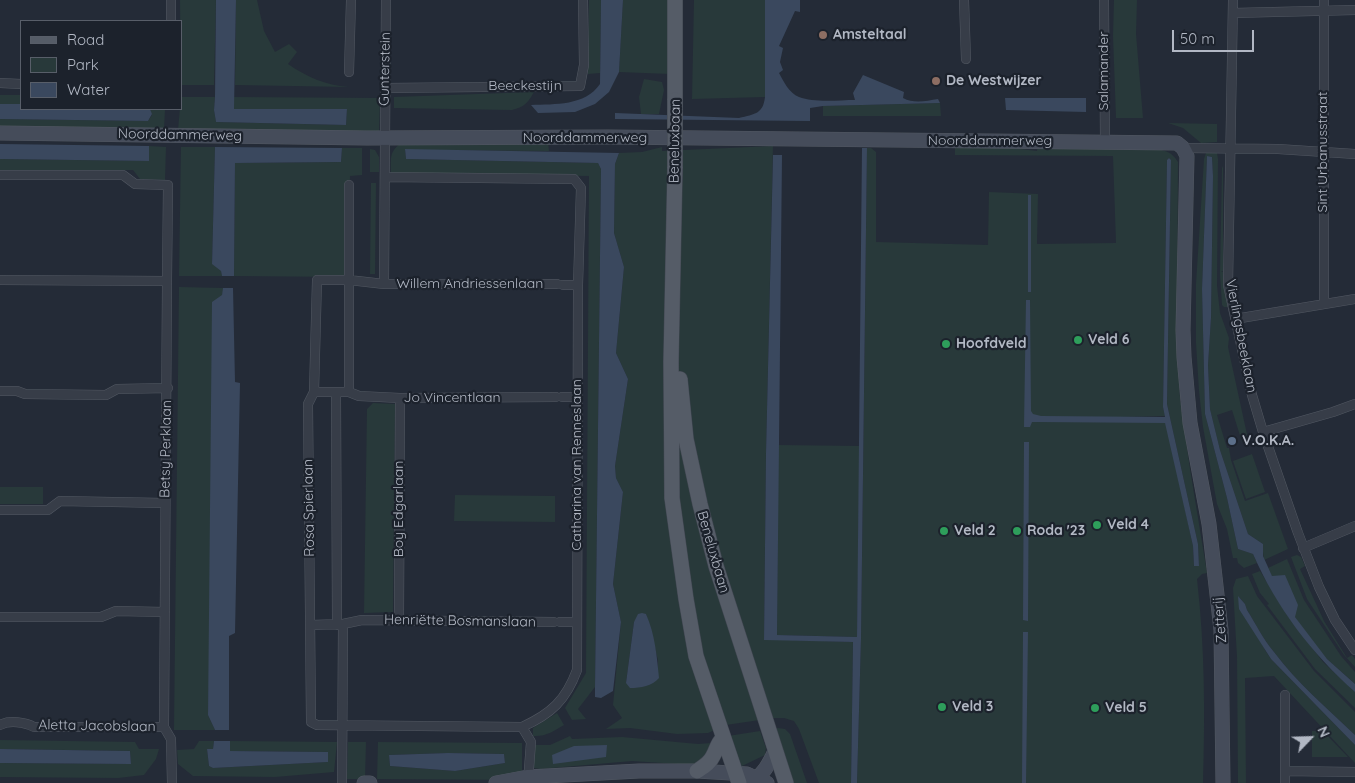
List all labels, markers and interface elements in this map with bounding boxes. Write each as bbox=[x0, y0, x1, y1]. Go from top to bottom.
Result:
legend bbox=[20, 20, 182, 110]
scale bar bbox=[1175, 20, 1258, 52]
place label: Amsteltaal bbox=[833, 27, 906, 43]
marker: Amsteltaal bbox=[817, 29, 829, 41]
text: 50 m bbox=[1180, 29, 1215, 48]
text: Road bbox=[67, 30, 104, 49]
street label: Salamander bbox=[1096, 31, 1112, 111]
street label: Gunterstein bbox=[376, 32, 394, 106]
text: Park bbox=[67, 55, 99, 74]
place label: De Westwijzer bbox=[946, 73, 1041, 89]
marker: De Westwijzer bbox=[930, 75, 942, 87]
street label: Beeckestijn bbox=[488, 78, 562, 94]
text: Water bbox=[67, 80, 110, 99]
street label: Sint Urbanusstraat bbox=[1315, 92, 1331, 212]
street label: Beneluxbaan bbox=[666, 99, 684, 183]
street label: Noorddammerweg bbox=[118, 126, 242, 144]
street label: Noorddammerweg bbox=[523, 130, 647, 146]
street label: Noorddammerweg bbox=[928, 133, 1052, 149]
street label: Willem Andriessenlaan bbox=[397, 276, 543, 292]
street label: Vierlingsbeeklaan bbox=[1222, 278, 1260, 394]
place label: Veld 6 bbox=[1088, 332, 1130, 348]
marker: Veld 6 bbox=[1072, 334, 1084, 346]
place label: Hoofdveld bbox=[956, 336, 1027, 352]
marker: Hoofdveld bbox=[940, 338, 952, 350]
street label: Catharina van Renneslaan bbox=[569, 379, 585, 551]
street label: Jo Vincentlaan bbox=[403, 390, 501, 406]
street label: Betsy Perklaan bbox=[157, 400, 175, 498]
place label: V.O.K.A. bbox=[1242, 433, 1294, 449]
marker: V.O.K.A. bbox=[1226, 435, 1238, 447]
street label: Rosa Spierlaan bbox=[300, 459, 318, 557]
street label: Boy Edgarlaan bbox=[391, 461, 407, 557]
street label: Beneluxbaan bbox=[693, 509, 733, 595]
place label: Veld 4 bbox=[1107, 517, 1149, 533]
marker: Veld 4 bbox=[1091, 519, 1103, 531]
place label: Veld 2 bbox=[954, 523, 996, 539]
place label: Roda '23 bbox=[1027, 523, 1085, 539]
marker: Veld 2 bbox=[938, 525, 950, 537]
marker: Roda '23 bbox=[1011, 525, 1023, 537]
street label: Zetterij bbox=[1210, 596, 1230, 644]
street label: Henriëtte Bosmanslaan bbox=[384, 611, 536, 631]
place label: Veld 3 bbox=[952, 699, 993, 715]
place label: Veld 5 bbox=[1105, 700, 1147, 716]
marker: Veld 3 bbox=[936, 701, 948, 713]
marker: Veld 5 bbox=[1089, 702, 1101, 714]
north arrow bbox=[1285, 713, 1335, 763]
street label: Aletta Jacobslaan bbox=[38, 717, 156, 735]
text: N bbox=[1313, 724, 1334, 740]

